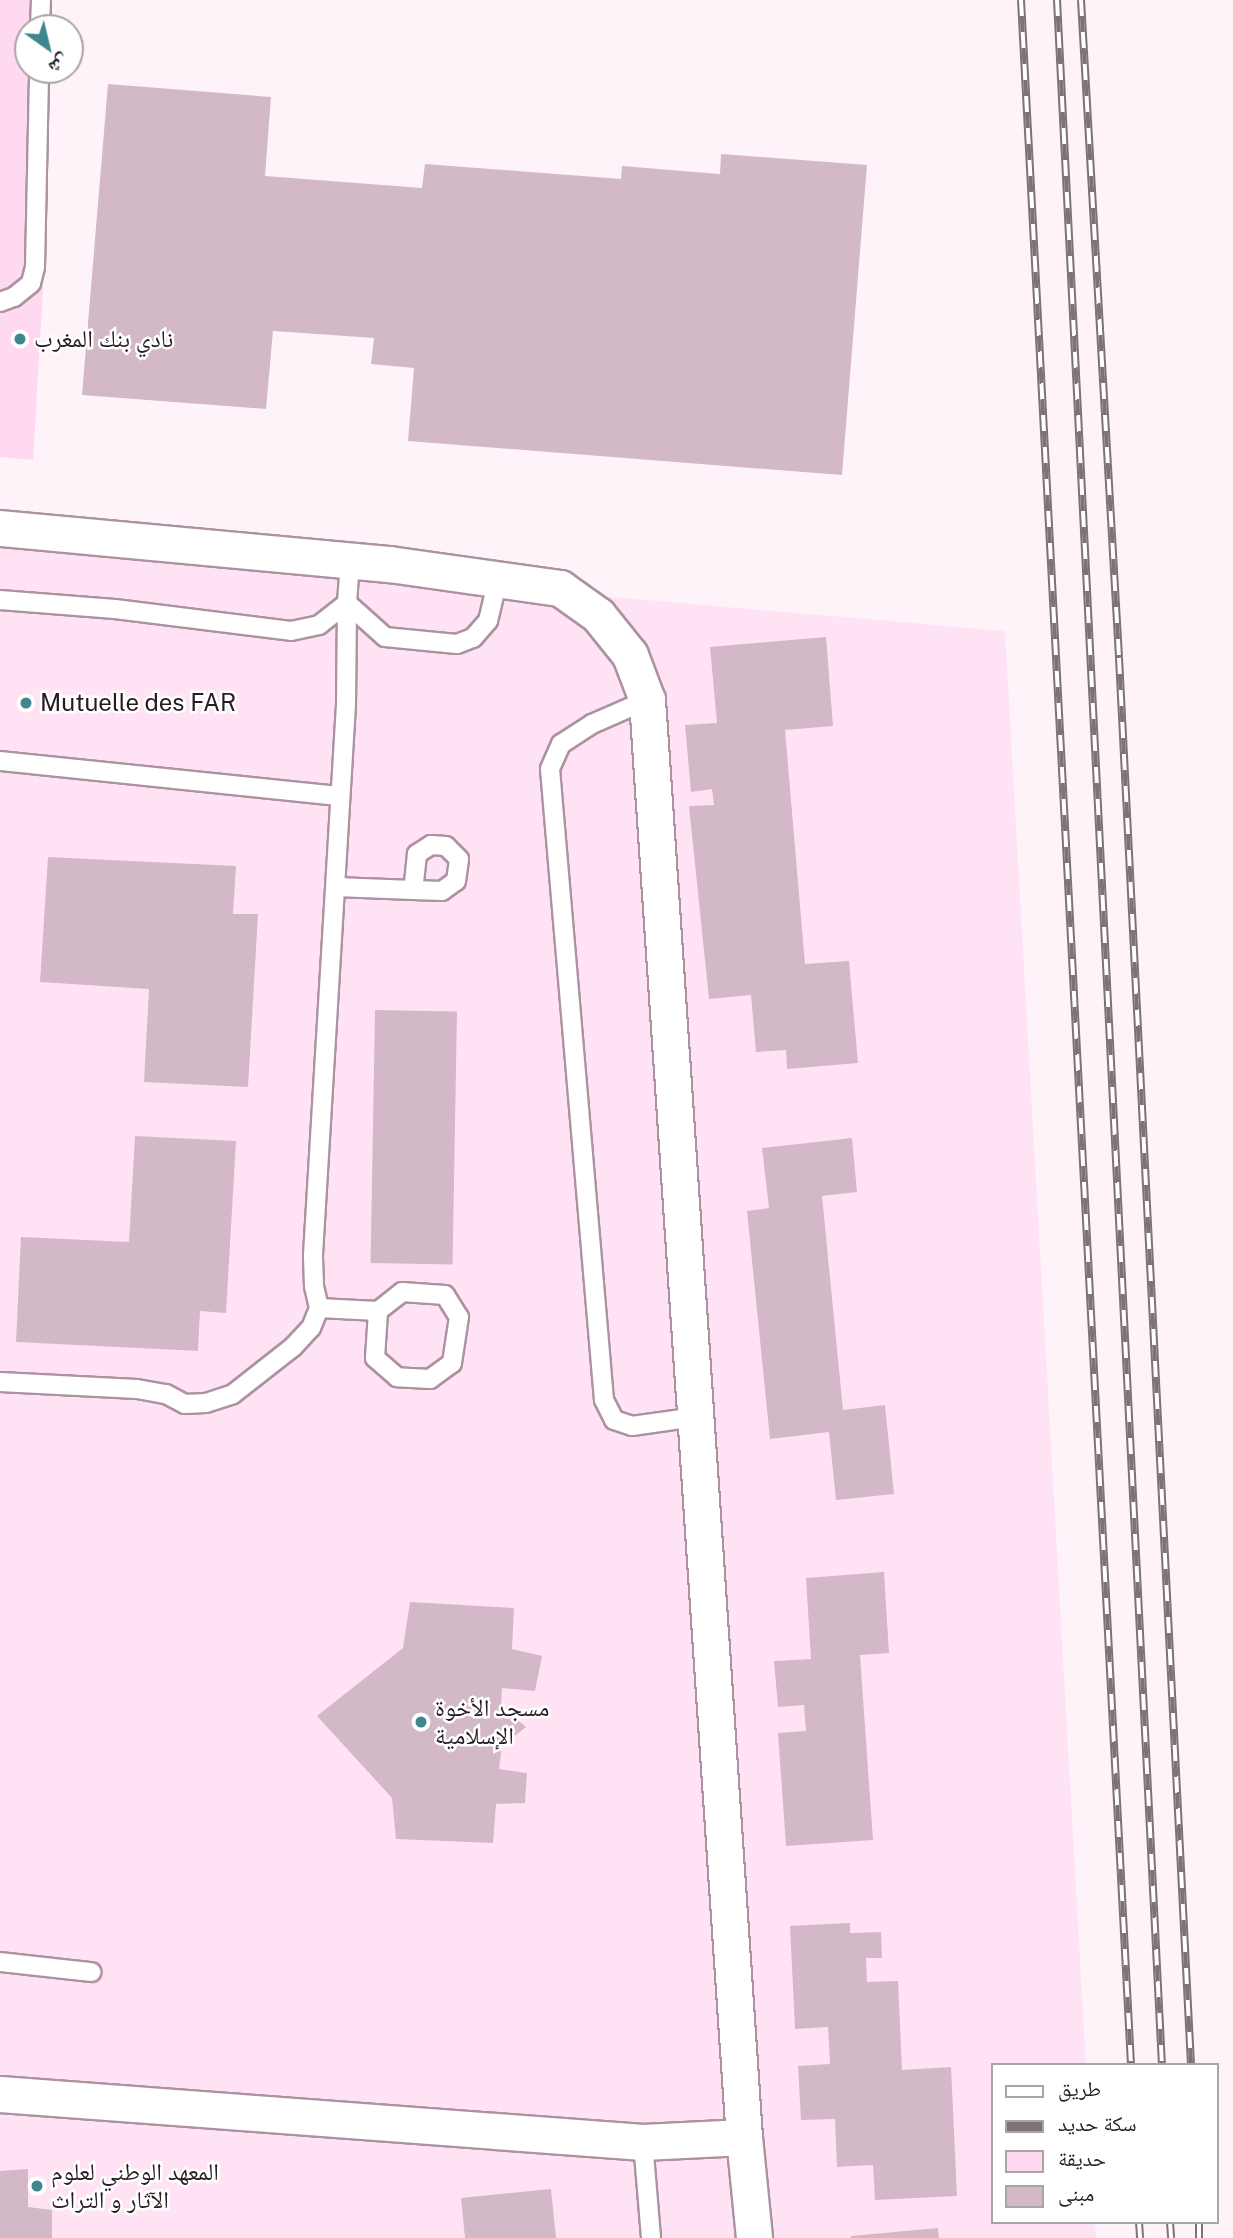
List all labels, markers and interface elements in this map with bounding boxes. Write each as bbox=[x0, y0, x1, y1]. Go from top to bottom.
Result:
north arrow bbox=[14, 14, 84, 84]
text: ش bbox=[45, 50, 74, 80]
place label: نادي بنك المغرب bbox=[34, 325, 173, 353]
marker: نادي بنك المغرب bbox=[12, 331, 28, 347]
place label: Mutuelle des FAR bbox=[40, 689, 237, 717]
marker: Mutuelle des FAR bbox=[18, 695, 34, 711]
place label: مسجد الأخوة الإسلامية bbox=[435, 1694, 549, 1750]
marker: مسجد الأخوة الإسلامية bbox=[413, 1714, 429, 1730]
legend bbox=[992, 2063, 1219, 2224]
text: طريق bbox=[1058, 2076, 1101, 2101]
text: سكة حديد bbox=[1058, 2111, 1137, 2136]
text: حديقة bbox=[1058, 2146, 1106, 2171]
place label: المعهد الوطني لعلوم الآثار و التراث bbox=[51, 2158, 219, 2214]
marker: المعهد الوطني لعلوم الآثار و التراث bbox=[29, 2178, 45, 2194]
text: مبنى bbox=[1058, 2181, 1094, 2206]

